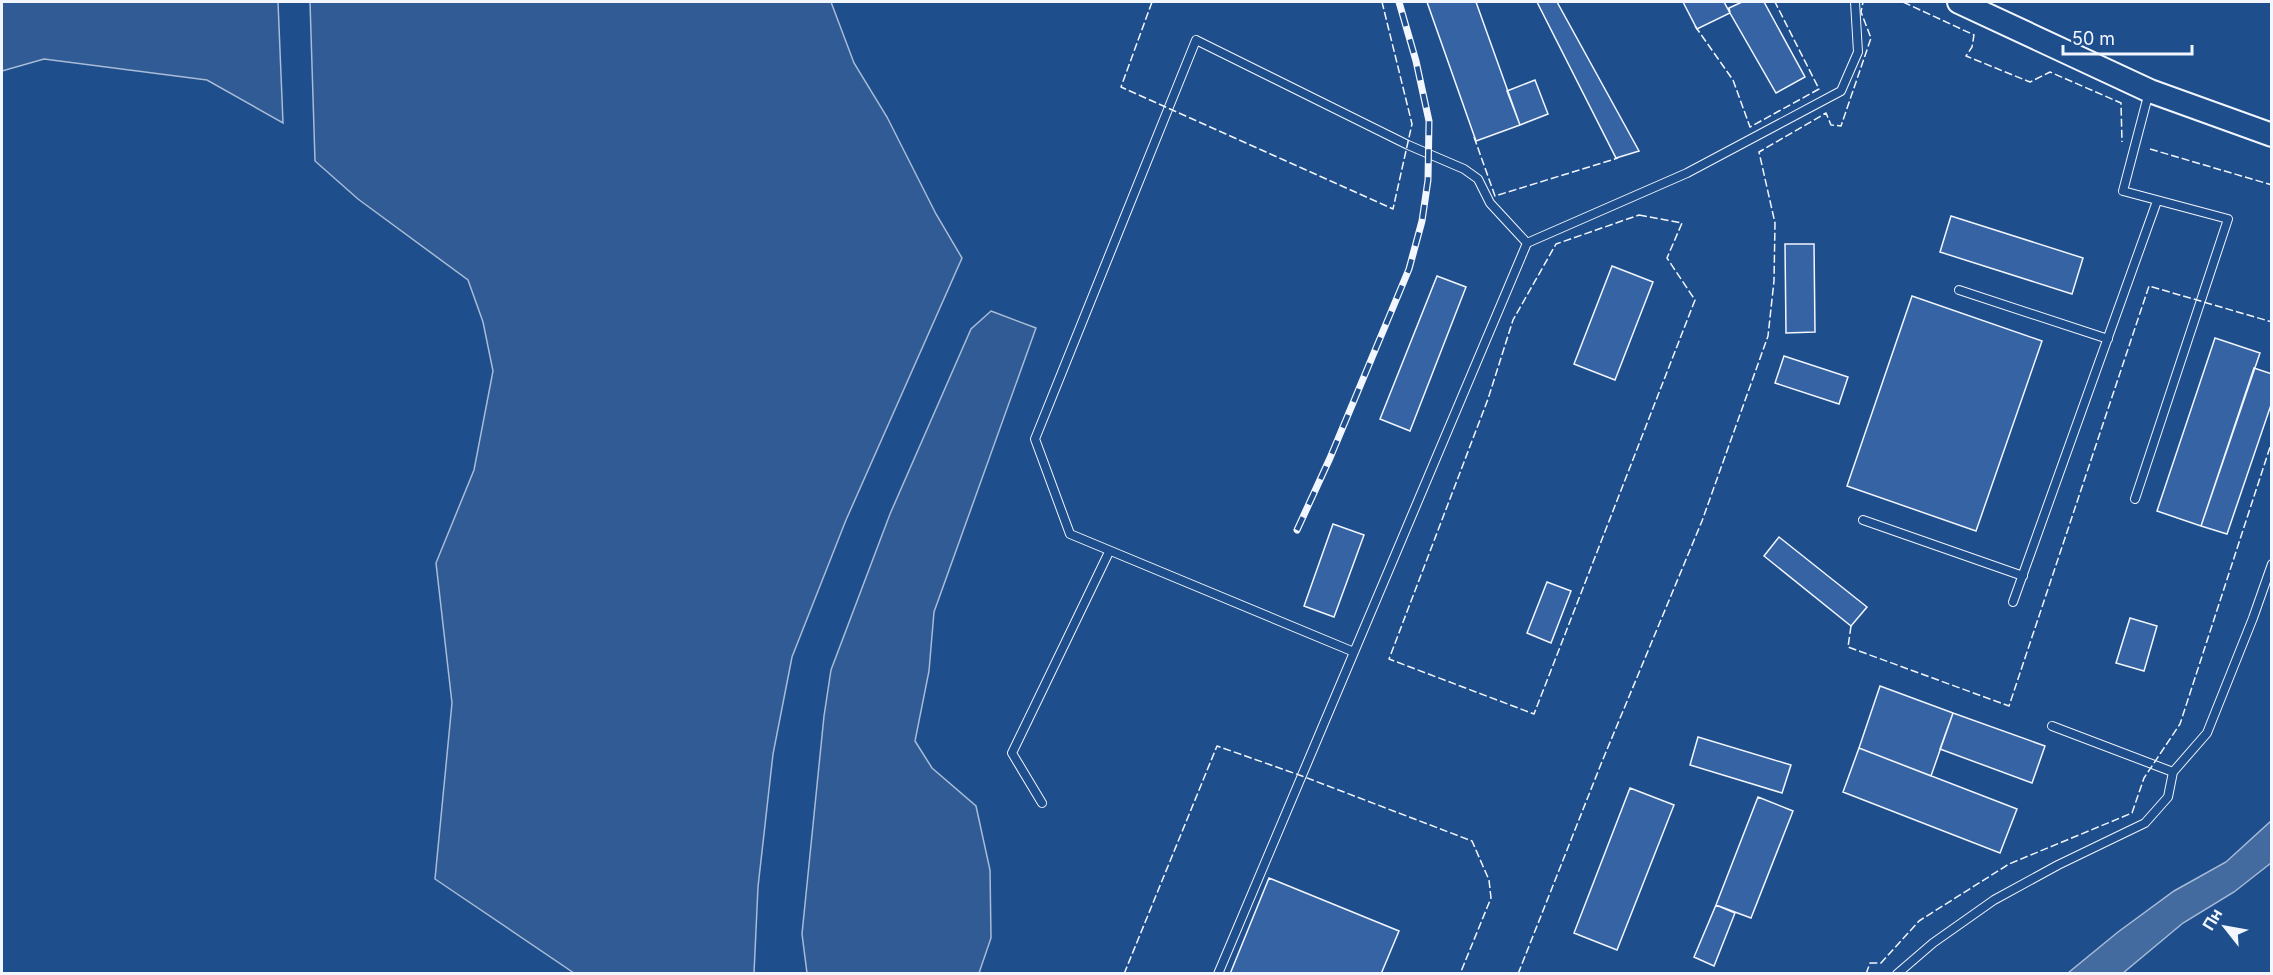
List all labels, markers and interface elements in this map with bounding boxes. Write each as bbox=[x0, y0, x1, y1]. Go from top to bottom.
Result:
scale bar bbox=[2063, 18, 2192, 56]
text: 50 m bbox=[2072, 28, 2115, 49]
north arrow bbox=[2195, 897, 2255, 957]
text: Пн bbox=[2198, 905, 2226, 934]

